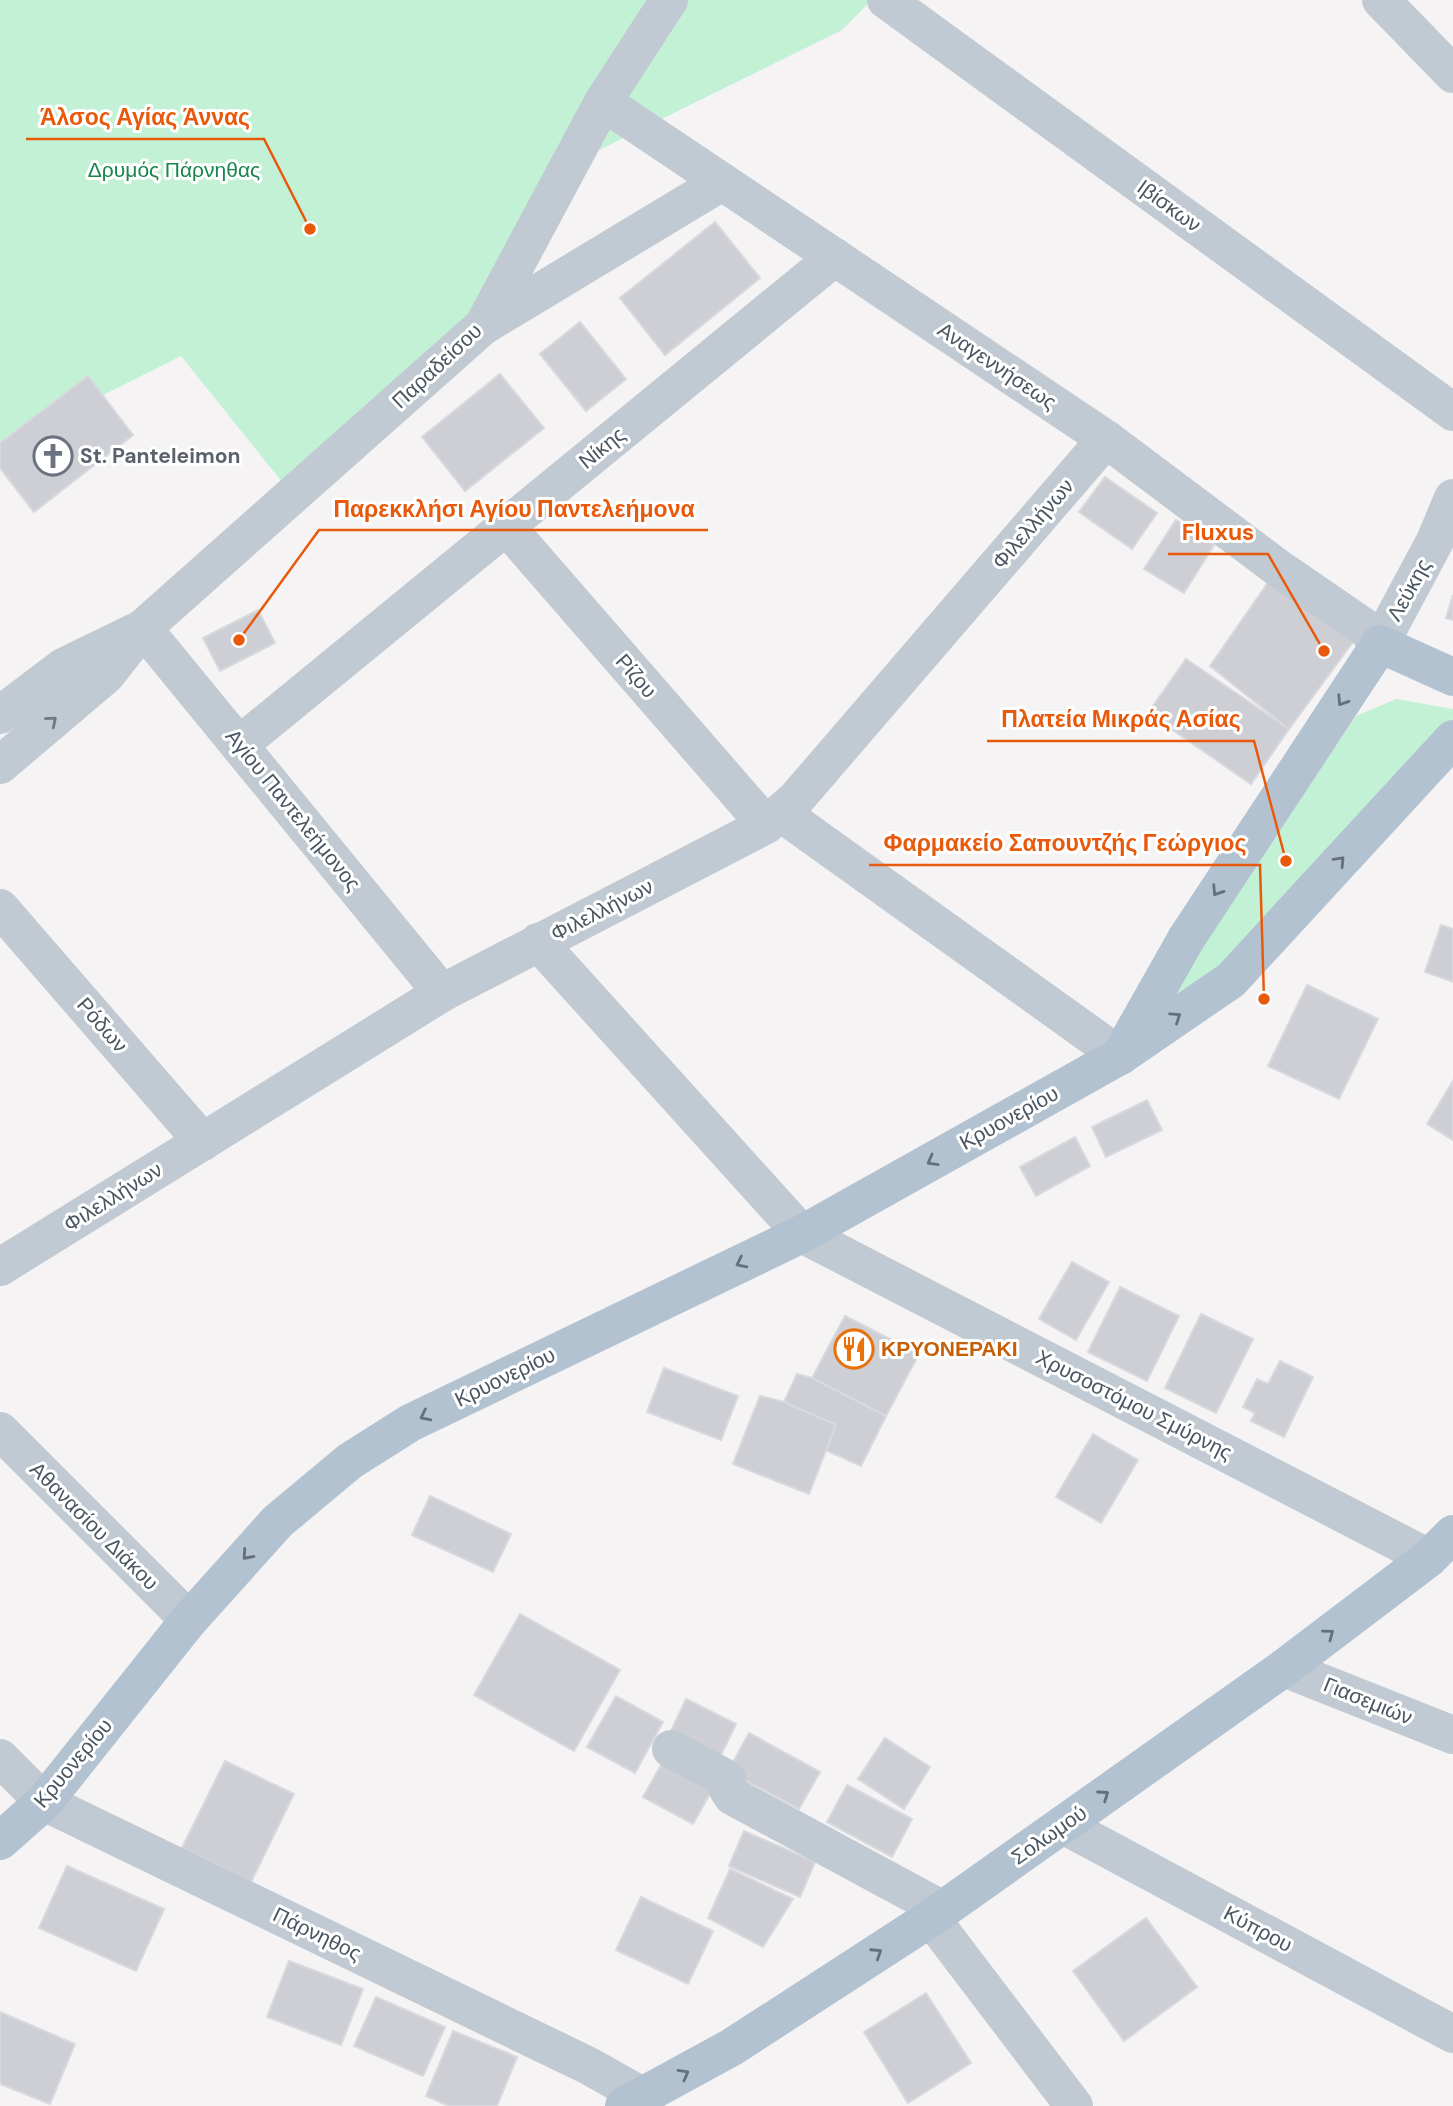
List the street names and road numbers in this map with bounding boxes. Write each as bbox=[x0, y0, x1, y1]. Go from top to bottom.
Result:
street label: Ιβίσκων bbox=[1131, 173, 1207, 239]
street label: Αναγεννήσεως bbox=[932, 316, 1062, 416]
street label: Παραδείσου bbox=[386, 317, 488, 415]
street label: Νίκης bbox=[573, 421, 631, 475]
street label: Φιλελλήνων bbox=[986, 473, 1080, 575]
street label: Λεύκης bbox=[1380, 554, 1438, 626]
street label: Ρίζου bbox=[609, 648, 663, 704]
street label: Αγίου Παντελεήμονος bbox=[219, 723, 367, 897]
street label: Φιλελλήνων bbox=[546, 872, 658, 948]
street label: Ρόδων bbox=[70, 992, 134, 1058]
street label: Κρυονερίου bbox=[955, 1079, 1063, 1157]
street label: Φιλελλήνων bbox=[58, 1156, 168, 1238]
street label: Κρυονερίου bbox=[450, 1341, 560, 1413]
street label: Χρυσοστόμου Σμύρνης bbox=[1031, 1343, 1237, 1467]
street label: Αθανασίου Διάκου bbox=[24, 1456, 164, 1596]
street label: Γιασεμιών bbox=[1319, 1671, 1417, 1731]
street label: Κρυονερίου bbox=[27, 1712, 119, 1814]
street label: Σολωμού bbox=[1006, 1799, 1092, 1871]
street label: Κύπρου bbox=[1219, 1899, 1297, 1959]
street label: Πάρνηθος bbox=[268, 1901, 366, 1967]

